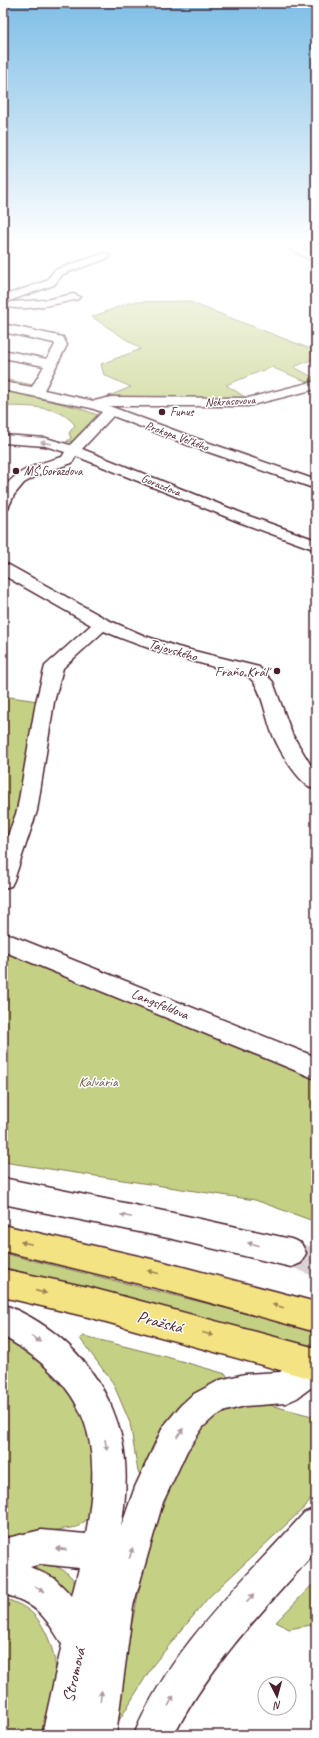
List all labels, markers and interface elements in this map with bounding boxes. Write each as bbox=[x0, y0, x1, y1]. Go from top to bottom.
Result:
street label: Nekrasovova bbox=[205, 392, 257, 410]
place label: Funus bbox=[170, 404, 195, 420]
marker: Funus bbox=[157, 407, 167, 417]
street label: Prokopa Veľkého bbox=[143, 417, 212, 455]
one-way arrow bbox=[40, 439, 52, 445]
place label: MŠ Gorazdova bbox=[24, 463, 83, 479]
marker: MŠ Gorazdova bbox=[11, 466, 21, 476]
street label: Gorazdova bbox=[139, 470, 184, 500]
street label: Tajovského bbox=[147, 635, 200, 665]
place label: Fraňo Kráľ bbox=[215, 663, 272, 680]
marker: Fraňo Kráľ bbox=[272, 666, 282, 676]
street label: Langsfeldova bbox=[129, 985, 192, 1023]
park label: Kalvária bbox=[79, 1073, 119, 1090]
one-way arrow bbox=[120, 1213, 132, 1219]
one-way arrow bbox=[20, 1239, 32, 1245]
one-way arrow bbox=[247, 1241, 259, 1247]
one-way arrow bbox=[147, 1269, 159, 1275]
one-way arrow bbox=[35, 1289, 47, 1295]
one-way arrow bbox=[272, 1303, 284, 1309]
street label: Pražská bbox=[135, 1306, 187, 1339]
one-way arrow bbox=[201, 1332, 214, 1338]
one-way arrow bbox=[31, 1336, 42, 1343]
one-way arrow bbox=[176, 1427, 183, 1439]
one-way arrow bbox=[103, 1438, 109, 1451]
one-way arrow bbox=[55, 1546, 67, 1552]
one-way arrow bbox=[128, 1547, 134, 1559]
one-way arrow bbox=[33, 1586, 45, 1593]
one-way arrow bbox=[245, 1593, 255, 1603]
street label: Stromová bbox=[58, 1644, 91, 1704]
north arrow bbox=[257, 1676, 297, 1716]
one-way arrow bbox=[98, 1690, 104, 1702]
one-way arrow bbox=[168, 1695, 175, 1707]
text: N bbox=[272, 1699, 282, 1713]

